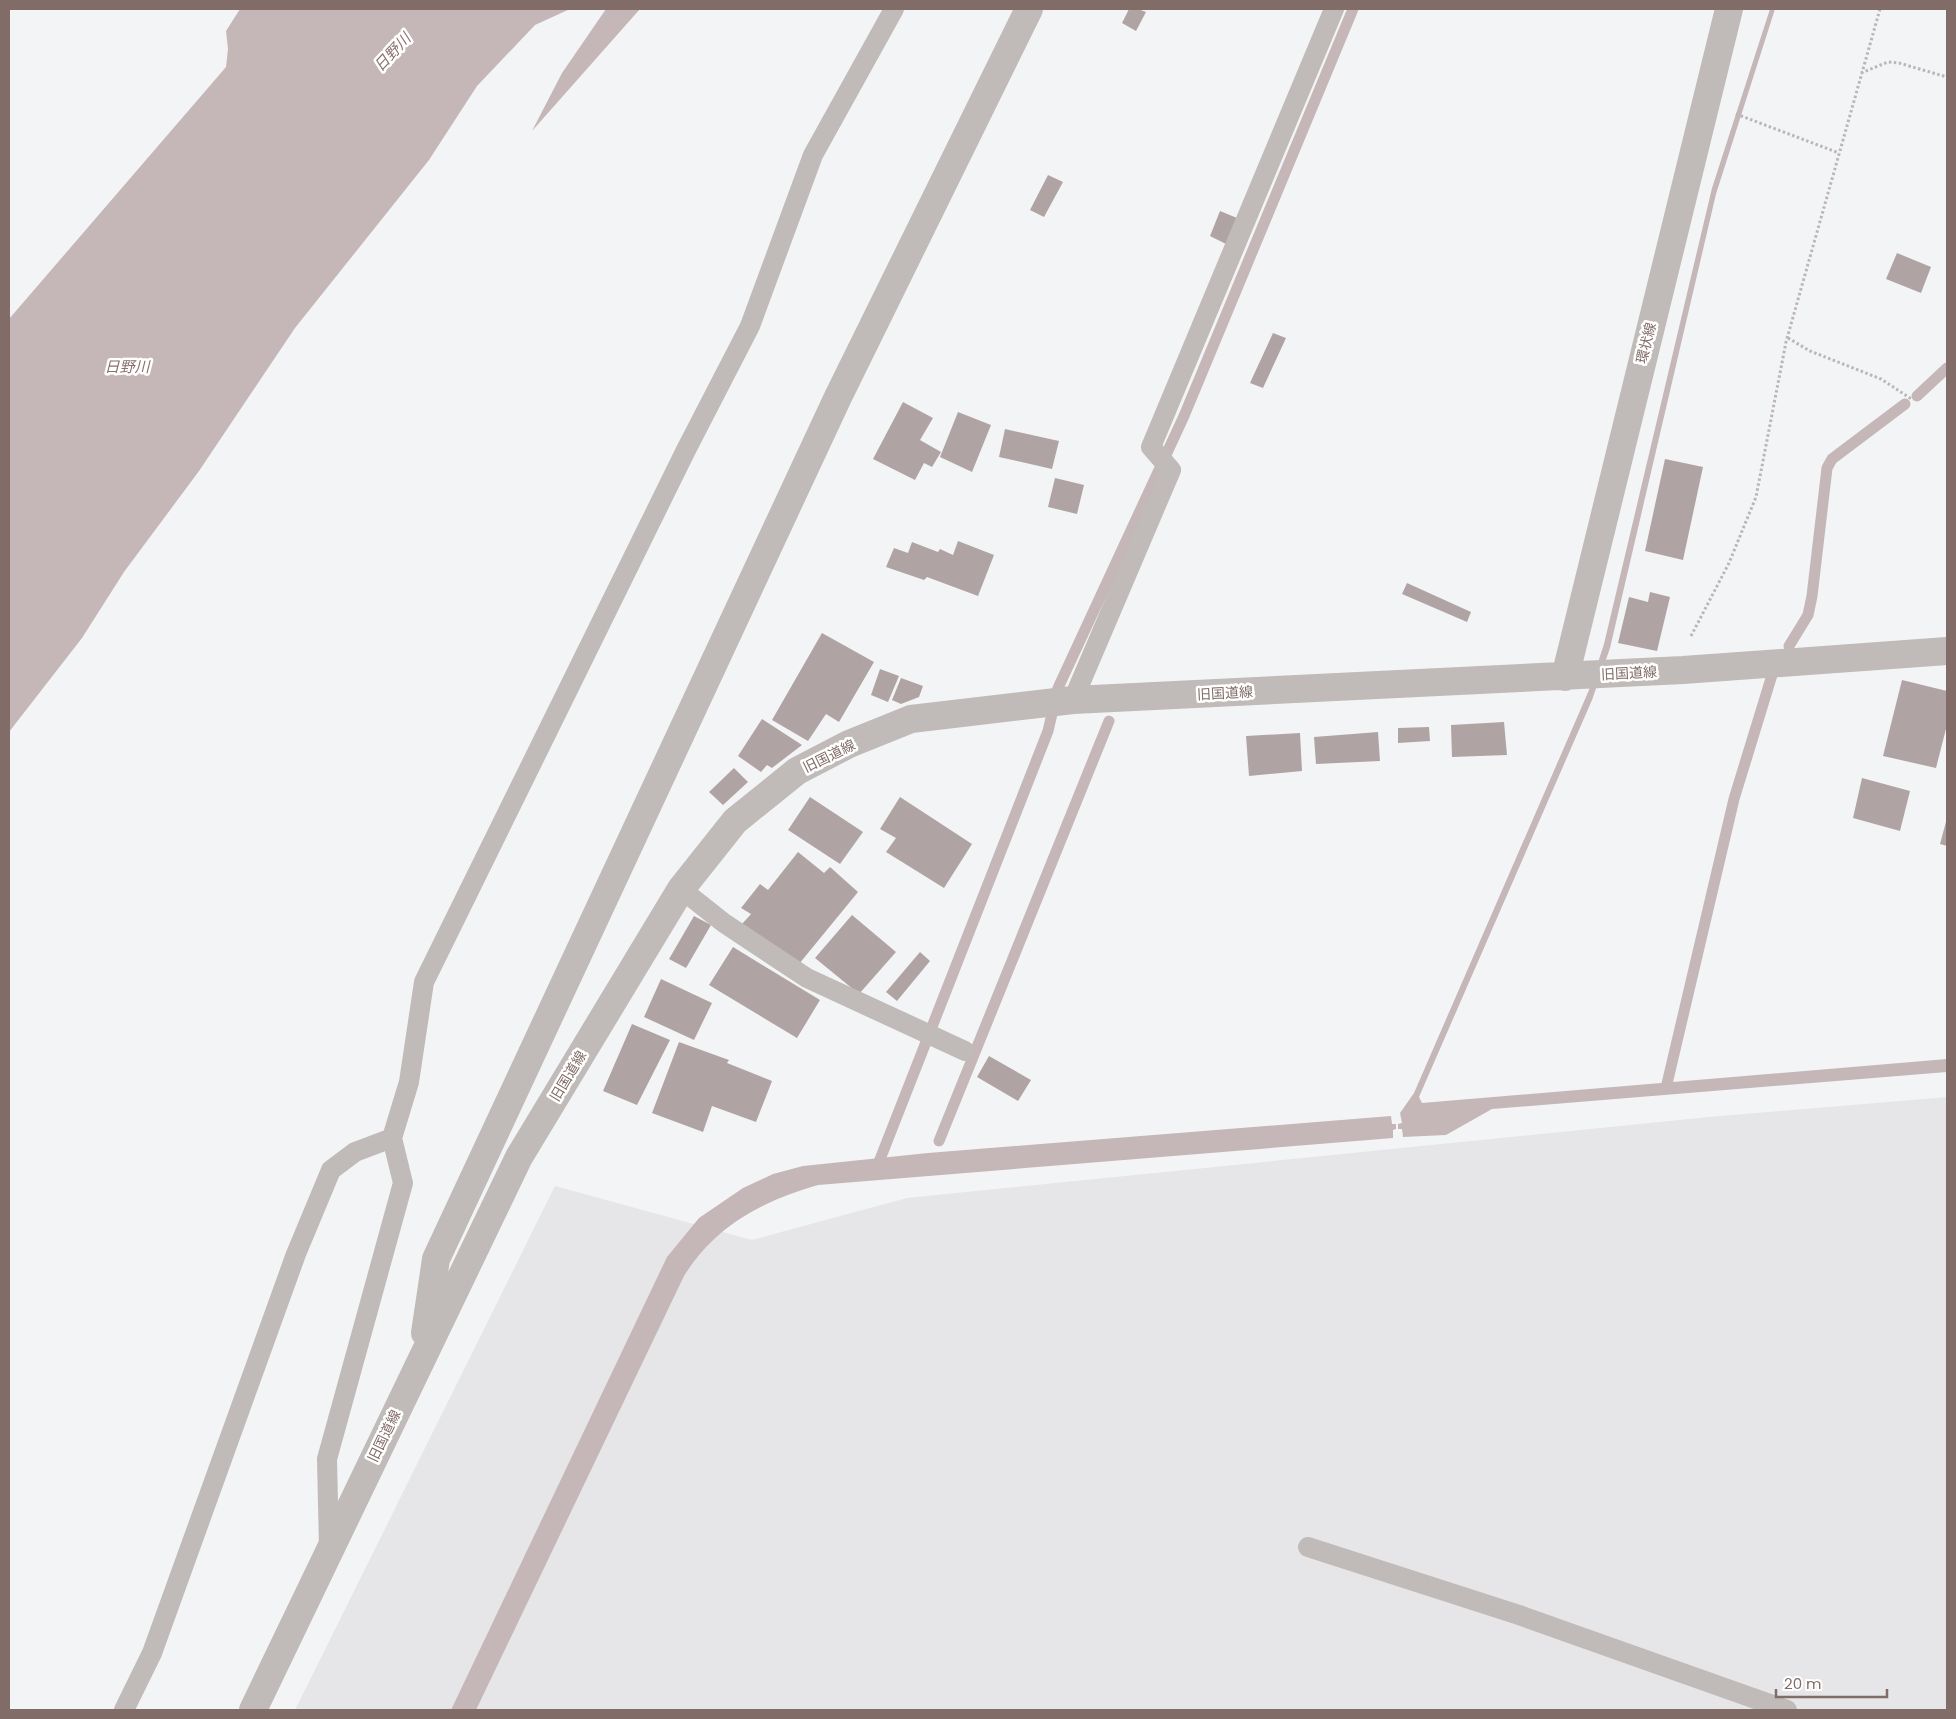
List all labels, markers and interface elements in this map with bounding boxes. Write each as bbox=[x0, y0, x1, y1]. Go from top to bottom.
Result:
water label: 日野川 bbox=[369, 27, 416, 76]
street label: 環状線 bbox=[1631, 320, 1661, 366]
water label: 日野川 bbox=[104, 356, 151, 377]
street label: 旧国道線 bbox=[1601, 662, 1657, 684]
street label: 旧国道線 bbox=[1197, 682, 1253, 704]
street label: 旧国道線 bbox=[799, 735, 859, 777]
street label: 旧国道線 bbox=[545, 1047, 591, 1105]
street label: 旧国道線 bbox=[363, 1406, 405, 1466]
scale bar bbox=[1776, 1666, 1887, 1698]
text: 20 m bbox=[1784, 1673, 1822, 1694]

